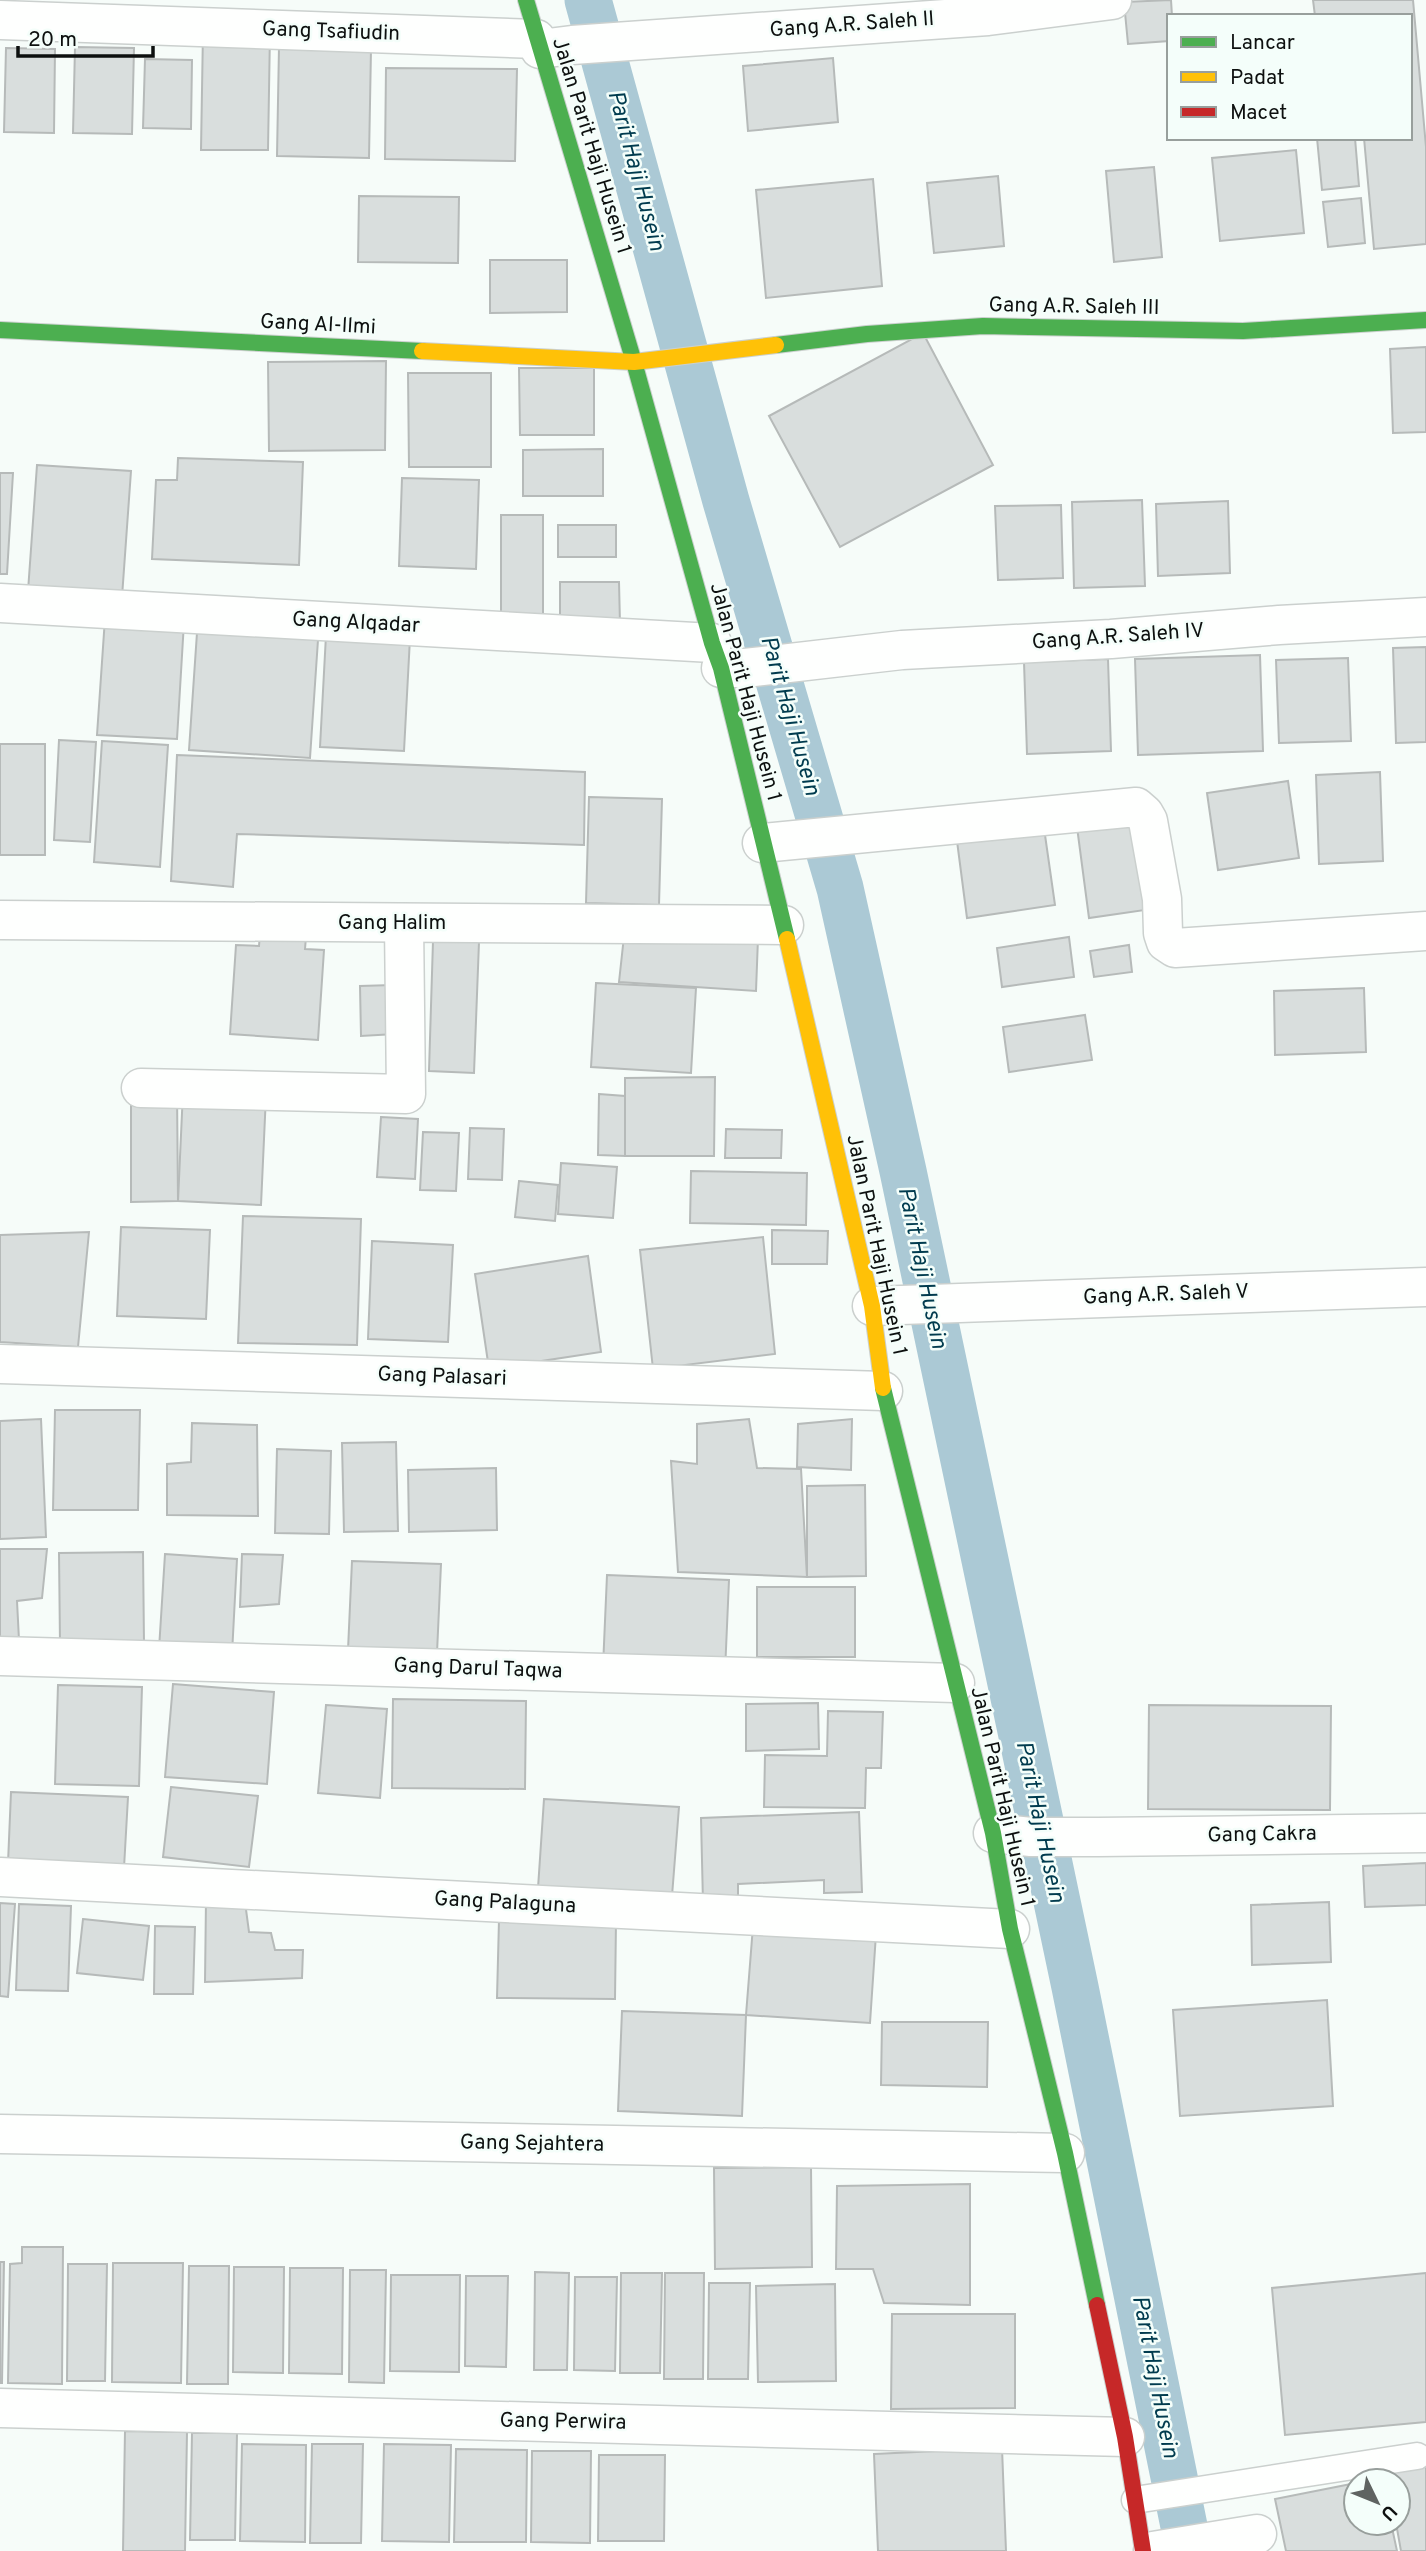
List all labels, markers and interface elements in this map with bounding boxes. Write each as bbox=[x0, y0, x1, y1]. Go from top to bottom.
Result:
street label: Gang A.R. Saleh II bbox=[769, 6, 935, 44]
scale bar bbox=[18, 14, 152, 58]
legend bbox=[1167, 14, 1412, 140]
street label: Gang Tsafiudin bbox=[261, 16, 401, 48]
text: 20 m bbox=[28, 27, 77, 54]
text: Lancar bbox=[1230, 30, 1295, 57]
street label: Jalan Parit Haji Husein 1 bbox=[546, 35, 636, 257]
text: Padat bbox=[1230, 65, 1285, 92]
water label: Parit Haji Husein bbox=[600, 88, 670, 254]
text: Macet bbox=[1230, 100, 1287, 127]
street label: Gang A.R. Saleh III bbox=[988, 292, 1160, 322]
street label: Gang Al-llmi bbox=[259, 308, 377, 342]
street label: Jalan Parit Haji Husein 1 bbox=[703, 580, 787, 804]
street label: Gang Alqadar bbox=[291, 606, 421, 640]
street label: Gang A.R. Saleh IV bbox=[1031, 618, 1205, 656]
water label: Parit Haji Husein bbox=[752, 633, 826, 800]
street label: Gang Halim bbox=[338, 910, 446, 937]
street label: Jalan Parit Haji Husein 1 bbox=[839, 1132, 913, 1358]
water label: Parit Haji Husein bbox=[890, 1184, 952, 1352]
street label: Gang A.R. Saleh V bbox=[1083, 1279, 1249, 1311]
street label: Gang Palasari bbox=[377, 1361, 507, 1393]
street label: Gang Darul Taqwa bbox=[393, 1653, 563, 1685]
street label: Jalan Parit Haji Husein 1 bbox=[964, 1684, 1040, 1910]
water label: Parit Haji Husein bbox=[1008, 1738, 1070, 1906]
street label: Gang Cakra bbox=[1207, 1821, 1317, 1849]
street label: Gang Palaguna bbox=[433, 1886, 577, 1920]
street label: Gang Sejahtera bbox=[460, 2129, 604, 2159]
water label: Parit Haji Husein bbox=[1124, 2293, 1184, 2461]
street label: Gang Perwira bbox=[499, 2407, 627, 2437]
north arrow bbox=[1342, 2467, 1412, 2537]
text: U bbox=[1375, 2499, 1401, 2525]

